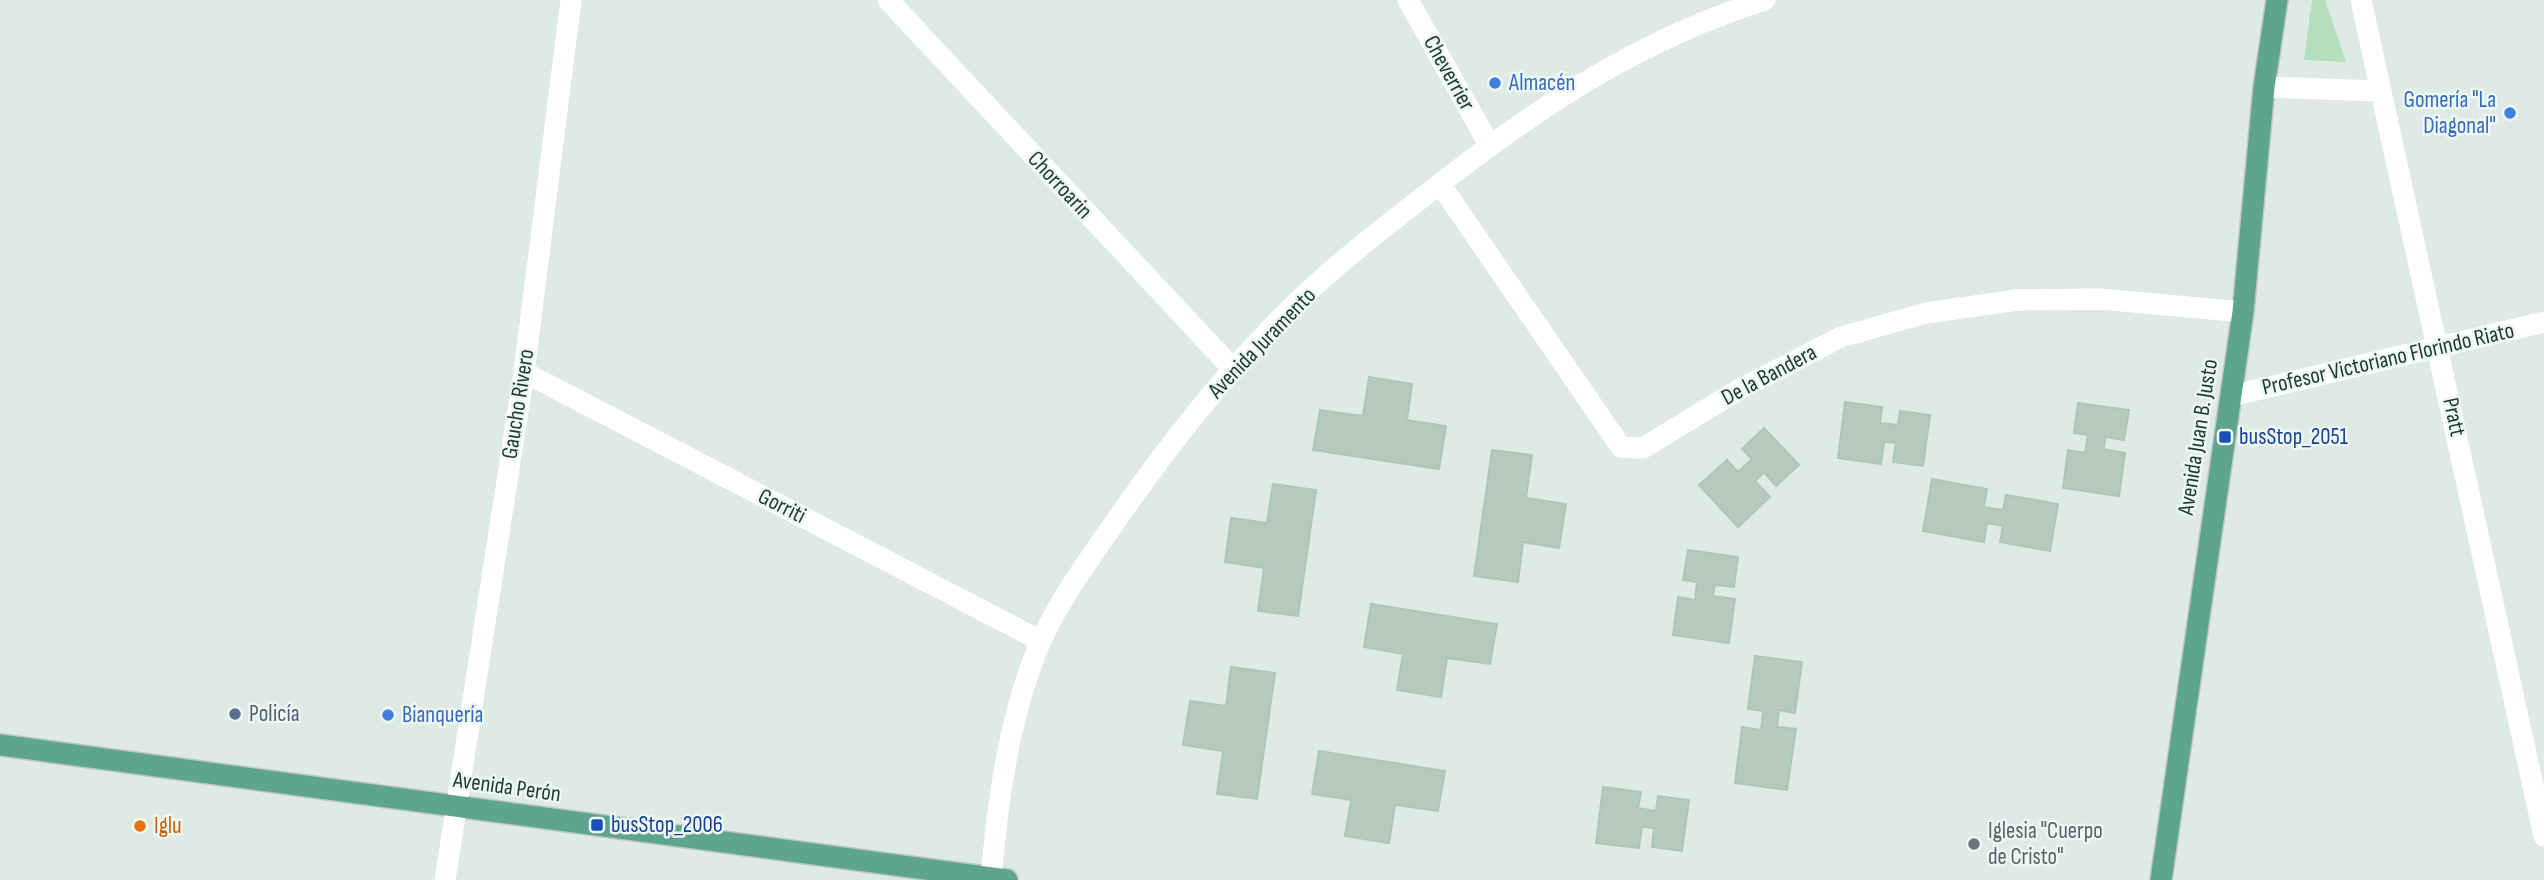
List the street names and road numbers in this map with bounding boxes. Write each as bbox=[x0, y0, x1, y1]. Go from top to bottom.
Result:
street label: Cheverrier bbox=[1417, 31, 1481, 116]
street label: Chorroarin bbox=[1022, 145, 1098, 225]
street label: Avenida Juramento bbox=[1201, 282, 1322, 405]
street label: Profesor Victoriano Florindo Riato bbox=[2259, 316, 2517, 402]
street label: De la Bandera bbox=[1717, 338, 1821, 412]
street label: Gaucho Rivero bbox=[496, 347, 540, 461]
street label: Avenida Juan B. Justo bbox=[2172, 357, 2224, 518]
street label: Pratt bbox=[2436, 395, 2472, 439]
street label: Gorriti bbox=[753, 482, 811, 530]
street label: Avenida Perón bbox=[450, 765, 563, 808]

